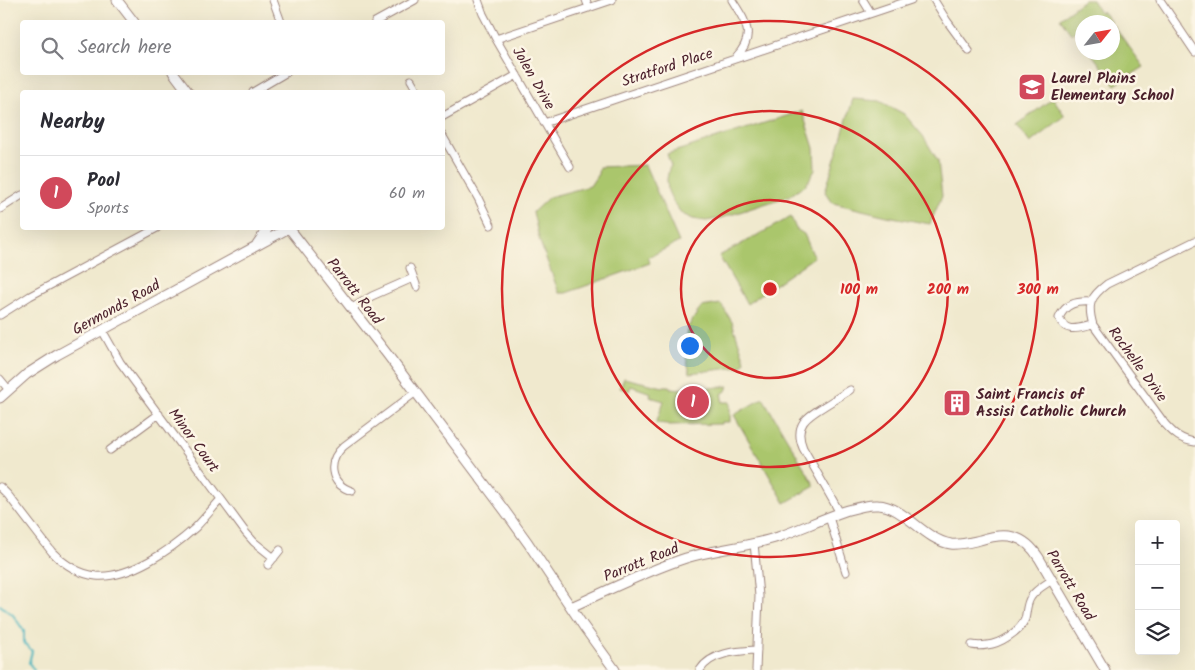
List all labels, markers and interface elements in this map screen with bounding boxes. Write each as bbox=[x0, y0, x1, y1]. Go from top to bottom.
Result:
north arrow bbox=[1075, 15, 1120, 60]
search box bbox=[20, 20, 445, 75]
text: Search here bbox=[78, 33, 172, 63]
icon: search bbox=[38, 34, 66, 62]
street label: Jolen Drive bbox=[505, 42, 561, 115]
street label: Stratford Place bbox=[619, 42, 716, 94]
place label: Laurel Plains Elementary School bbox=[1051, 67, 1174, 108]
school or university icon: Laurel Plains Elementary School bbox=[1017, 72, 1047, 102]
text: Nearby bbox=[40, 106, 105, 139]
text: Pool bbox=[87, 166, 120, 196]
text: 1 bbox=[54, 181, 58, 206]
text: 60 m bbox=[389, 181, 425, 206]
text: Sports bbox=[87, 196, 129, 221]
street label: Parrott Road bbox=[320, 253, 388, 331]
street label: Germonds Road bbox=[68, 273, 165, 342]
text: 100 m bbox=[840, 278, 878, 302]
text: 200 m bbox=[927, 278, 969, 302]
text: 300 m bbox=[1016, 278, 1059, 302]
centre of rings bbox=[761, 280, 779, 298]
street label: Rochelle Drive bbox=[1101, 322, 1173, 408]
your location bbox=[677, 333, 703, 359]
pin: 1 bbox=[677, 383, 709, 421]
place label: Saint Francis of Assisi Catholic Church bbox=[976, 383, 1126, 424]
building icon: Saint Francis of Assisi Catholic Church bbox=[942, 388, 972, 418]
street label: Minor Court bbox=[161, 403, 225, 478]
map controls bbox=[1135, 520, 1180, 655]
button: + bbox=[1135, 520, 1180, 565]
street label: Parrott Road bbox=[600, 537, 683, 589]
street label: Parrott Road bbox=[1039, 545, 1101, 626]
button: − bbox=[1135, 565, 1180, 610]
button: layers bbox=[1135, 610, 1180, 655]

